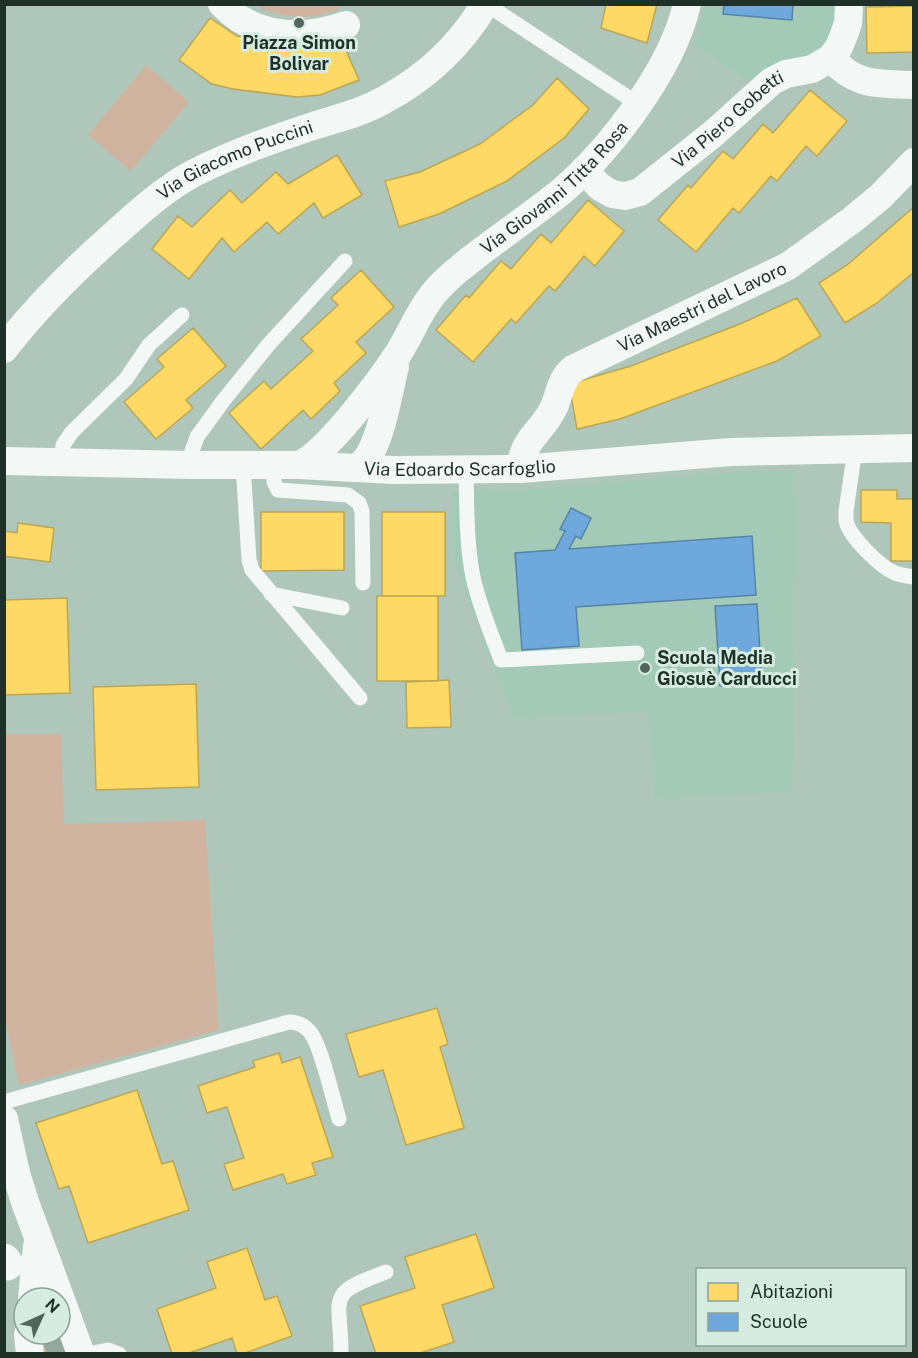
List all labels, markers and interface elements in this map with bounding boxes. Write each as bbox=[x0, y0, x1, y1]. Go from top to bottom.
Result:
marker: Piazza Simon Bolivar bbox=[292, 16, 306, 30]
place label: Piazza Simon Bolivar bbox=[242, 32, 356, 74]
street label: Via Piero Gobetti bbox=[668, 66, 787, 172]
street label: Via Giacomo Puccini bbox=[153, 116, 316, 204]
street label: Via Giovanni Titta Rosa bbox=[476, 117, 632, 258]
street label: Via Maestri del Lavoro bbox=[614, 257, 790, 356]
street label: Via Edoardo Scarfoglio bbox=[363, 455, 557, 480]
place label: Scuola Media Giosuè Carducci bbox=[657, 647, 797, 689]
marker: Scuola Media Giosuè Carducci bbox=[638, 661, 652, 675]
legend bbox=[696, 1268, 906, 1346]
text: Abitazioni bbox=[750, 1281, 833, 1302]
north arrow bbox=[12, 1286, 72, 1346]
text: N bbox=[41, 1295, 63, 1317]
text: Scuole bbox=[750, 1311, 808, 1332]

